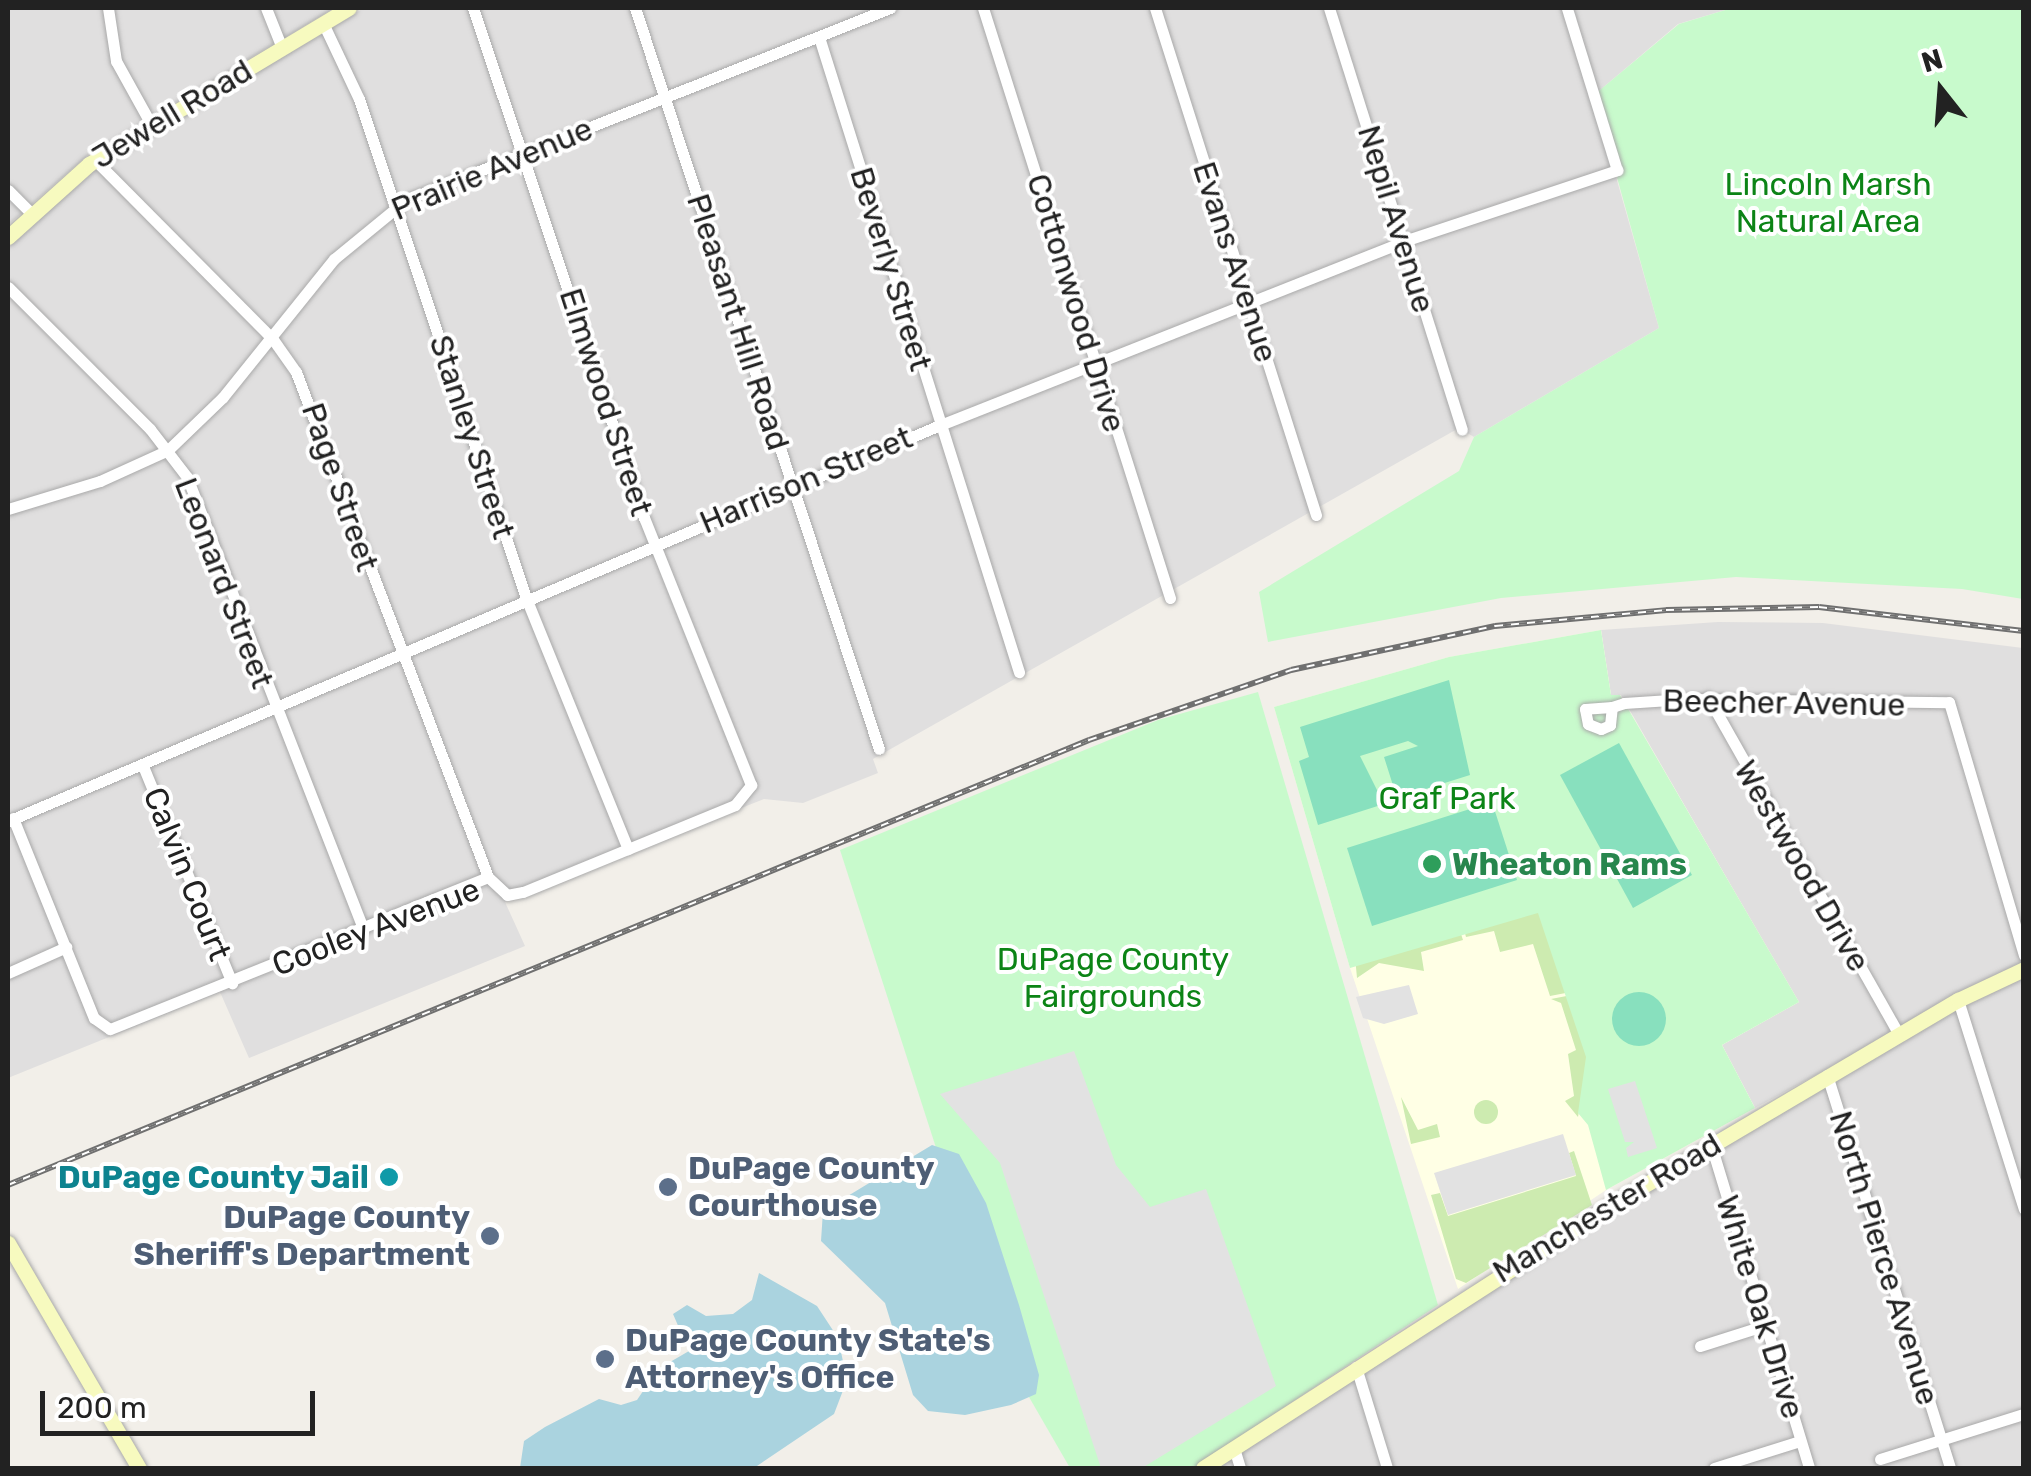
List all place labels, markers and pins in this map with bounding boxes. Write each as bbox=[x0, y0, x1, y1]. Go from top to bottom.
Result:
place label: Wheaton Rams bbox=[1452, 845, 1687, 883]
marker: Wheaton Rams bbox=[1421, 853, 1443, 875]
place label: DuPage County Courthouse bbox=[688, 1150, 935, 1225]
place label: DuPage County Jail bbox=[57, 1158, 369, 1196]
marker: DuPage County Jail bbox=[378, 1166, 400, 1188]
marker: DuPage County Courthouse bbox=[657, 1176, 679, 1198]
place label: DuPage County Sheriff's Department bbox=[134, 1199, 470, 1274]
marker: DuPage County Sheriff's Department bbox=[479, 1225, 501, 1247]
place label: DuPage County State's Attorney's Office bbox=[625, 1322, 991, 1397]
marker: DuPage County State's Attorney's Office bbox=[594, 1348, 616, 1370]

